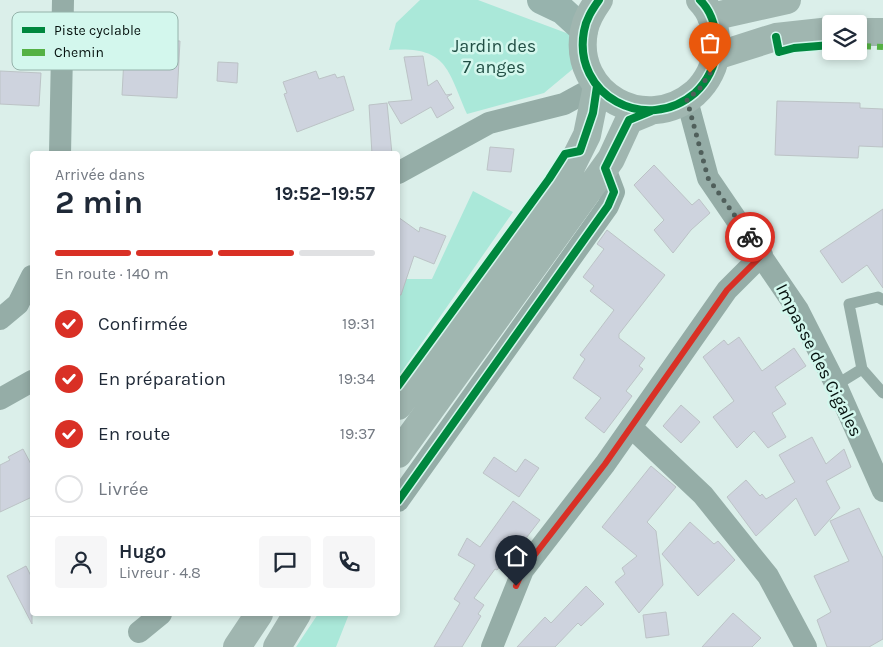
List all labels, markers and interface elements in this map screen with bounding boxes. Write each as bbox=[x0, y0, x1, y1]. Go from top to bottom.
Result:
legend bbox=[12, 12, 178, 70]
map controls bbox=[822, 15, 867, 60]
button: layers bbox=[822, 15, 867, 60]
text: Piste cyclable bbox=[54, 22, 141, 39]
pin bbox=[689, 22, 731, 73]
icon: bag bbox=[696, 29, 724, 57]
park label: Jardin des 7 anges bbox=[452, 35, 536, 78]
text: Chemin bbox=[54, 44, 104, 61]
text: Arrivée dans bbox=[55, 165, 145, 184]
text: 19:52–19:57 bbox=[275, 183, 375, 205]
text: 2 min bbox=[55, 184, 143, 221]
courier bbox=[725, 212, 775, 262]
icon: bike bbox=[736, 223, 764, 251]
text: En route · 140 m bbox=[55, 264, 169, 283]
street label: Impasse des Cigales bbox=[771, 280, 867, 440]
icon: check bbox=[55, 310, 83, 338]
text: Confirmée bbox=[98, 313, 188, 335]
text: 19:31 bbox=[342, 314, 375, 333]
icon: check bbox=[55, 365, 83, 393]
text: En préparation bbox=[98, 368, 226, 390]
text: 19:34 bbox=[338, 369, 375, 388]
icon: check bbox=[55, 420, 83, 448]
text: En route bbox=[98, 423, 170, 445]
text: 19:37 bbox=[340, 424, 375, 443]
text: Livrée bbox=[98, 478, 148, 500]
pin bbox=[495, 535, 537, 586]
button: person bbox=[55, 536, 107, 588]
button: chat bbox=[259, 536, 311, 588]
button: phone bbox=[323, 536, 375, 588]
text: Hugo bbox=[119, 541, 166, 563]
icon: home bbox=[502, 542, 530, 570]
text: Livreur · 4.8 bbox=[119, 563, 201, 582]

